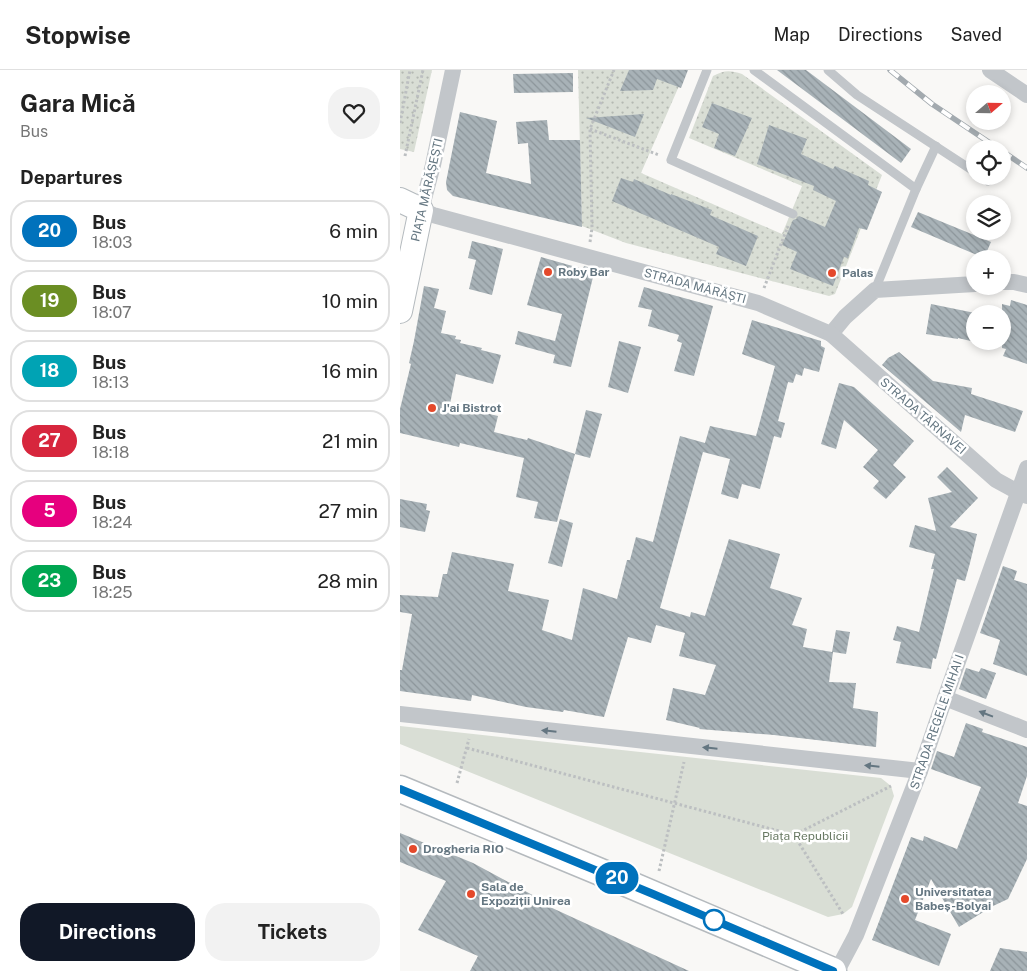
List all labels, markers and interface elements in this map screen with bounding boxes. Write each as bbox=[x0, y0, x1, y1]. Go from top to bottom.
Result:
text: Stopwise bbox=[25, 21, 131, 49]
text: Map bbox=[773, 24, 810, 45]
text: Directions bbox=[838, 24, 923, 45]
text: Saved bbox=[951, 24, 1002, 45]
north arrow bbox=[966, 85, 1011, 130]
map controls bbox=[966, 85, 1011, 350]
button: heart bbox=[328, 87, 380, 139]
text: Gara Mică bbox=[20, 89, 136, 117]
text: Bus bbox=[20, 122, 48, 141]
street label: PIAȚA MĂRĂȘEȘTI bbox=[408, 137, 446, 243]
button: locate bbox=[966, 140, 1011, 185]
text: Departures bbox=[20, 166, 123, 188]
button: layers bbox=[966, 195, 1011, 240]
text: Bus bbox=[92, 211, 126, 233]
text: 20 bbox=[38, 220, 61, 241]
text: 6 min bbox=[329, 220, 378, 242]
text: 18:03 bbox=[92, 233, 132, 252]
button: + bbox=[966, 250, 1011, 295]
place label: Roby Bar bbox=[558, 265, 610, 279]
marker: Roby Bar bbox=[542, 266, 554, 278]
street label: STRADA MĂRĂȘTI bbox=[642, 266, 748, 306]
place label: Palas bbox=[842, 266, 873, 280]
marker: Palas bbox=[826, 267, 838, 279]
text: Bus bbox=[92, 281, 126, 303]
text: 19 bbox=[40, 290, 59, 311]
text: 10 min bbox=[322, 290, 378, 312]
text: 18:07 bbox=[92, 303, 132, 322]
button: − bbox=[966, 305, 1011, 350]
text: Bus bbox=[92, 351, 126, 373]
text: 18 bbox=[40, 360, 59, 381]
text: 16 min bbox=[322, 360, 378, 382]
text: 18:13 bbox=[92, 373, 129, 392]
street label: STRADA TÂRNAVEI bbox=[877, 375, 969, 457]
place label: J'ai Bistrot bbox=[442, 401, 502, 415]
marker: J'ai Bistrot bbox=[426, 402, 438, 414]
text: Bus bbox=[92, 421, 126, 443]
text: 27 bbox=[38, 430, 61, 451]
text: 21 min bbox=[322, 430, 378, 452]
text: 18:18 bbox=[92, 443, 129, 462]
text: Bus bbox=[92, 491, 126, 513]
text: 5 bbox=[43, 500, 56, 521]
text: 27 min bbox=[318, 500, 378, 522]
text: 18:24 bbox=[92, 513, 132, 532]
text: Bus bbox=[92, 561, 126, 583]
text: 23 bbox=[38, 570, 61, 591]
text: 28 min bbox=[318, 570, 378, 592]
text: 18:25 bbox=[92, 583, 133, 602]
street label: STRADA REGELE MIHAI I bbox=[907, 653, 967, 791]
one-way arrow bbox=[978, 710, 993, 718]
one-way arrow bbox=[540, 726, 556, 734]
one-way arrow bbox=[702, 744, 718, 752]
one-way arrow bbox=[863, 762, 879, 770]
park label: Piața Republicii bbox=[762, 829, 848, 843]
place label: Drogheria RIO bbox=[423, 842, 504, 856]
marker: Drogheria RIO bbox=[407, 843, 419, 855]
line badge: 20 bbox=[594, 862, 640, 894]
text: 20 bbox=[605, 867, 629, 888]
place label: Sala de Expoziții Unirea bbox=[481, 880, 571, 908]
place label: Universitatea Babeș-Bolyai bbox=[915, 885, 992, 913]
marker: Sala de Expoziții Unirea bbox=[465, 888, 477, 900]
marker: Universitatea Babeș-Bolyai bbox=[899, 893, 911, 905]
button: Directions bbox=[20, 903, 195, 961]
button: Tickets bbox=[205, 903, 380, 961]
unlabelled marker bbox=[703, 909, 725, 931]

